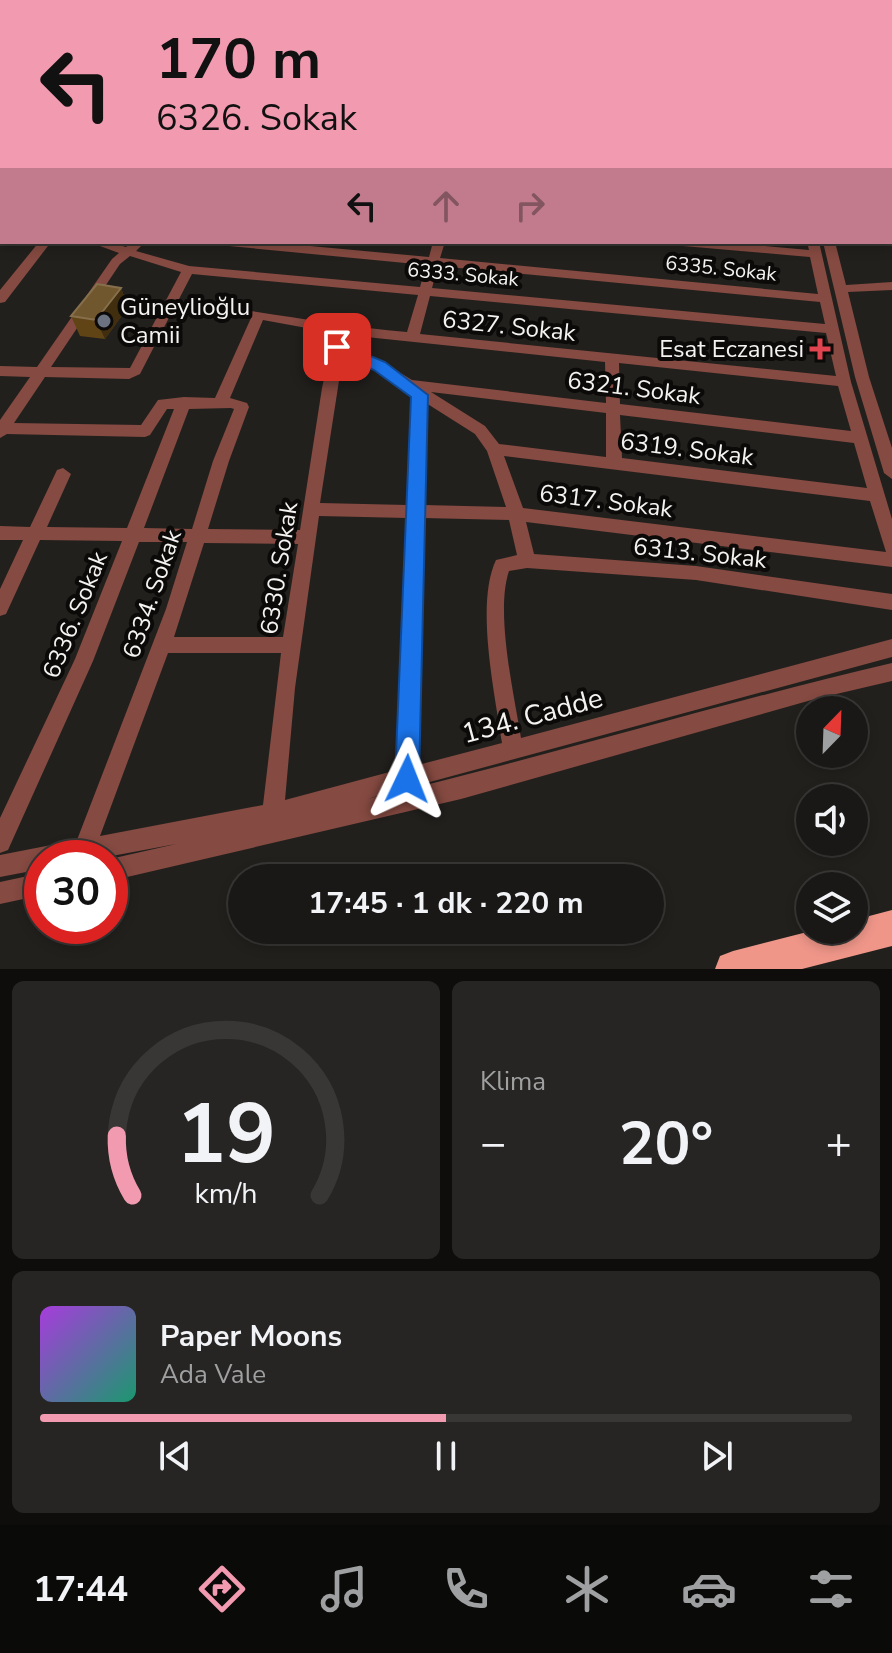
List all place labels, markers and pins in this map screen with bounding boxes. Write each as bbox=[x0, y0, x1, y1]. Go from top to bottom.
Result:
place label: Güneylioğlu Camii bbox=[120, 291, 250, 351]
marker: Güneylioğlu Camii bbox=[95, 312, 113, 330]
pin bbox=[303, 313, 371, 381]
place label: Esat Eczanesi bbox=[659, 333, 804, 365]
marker: Esat Eczanesi bbox=[811, 340, 829, 358]

